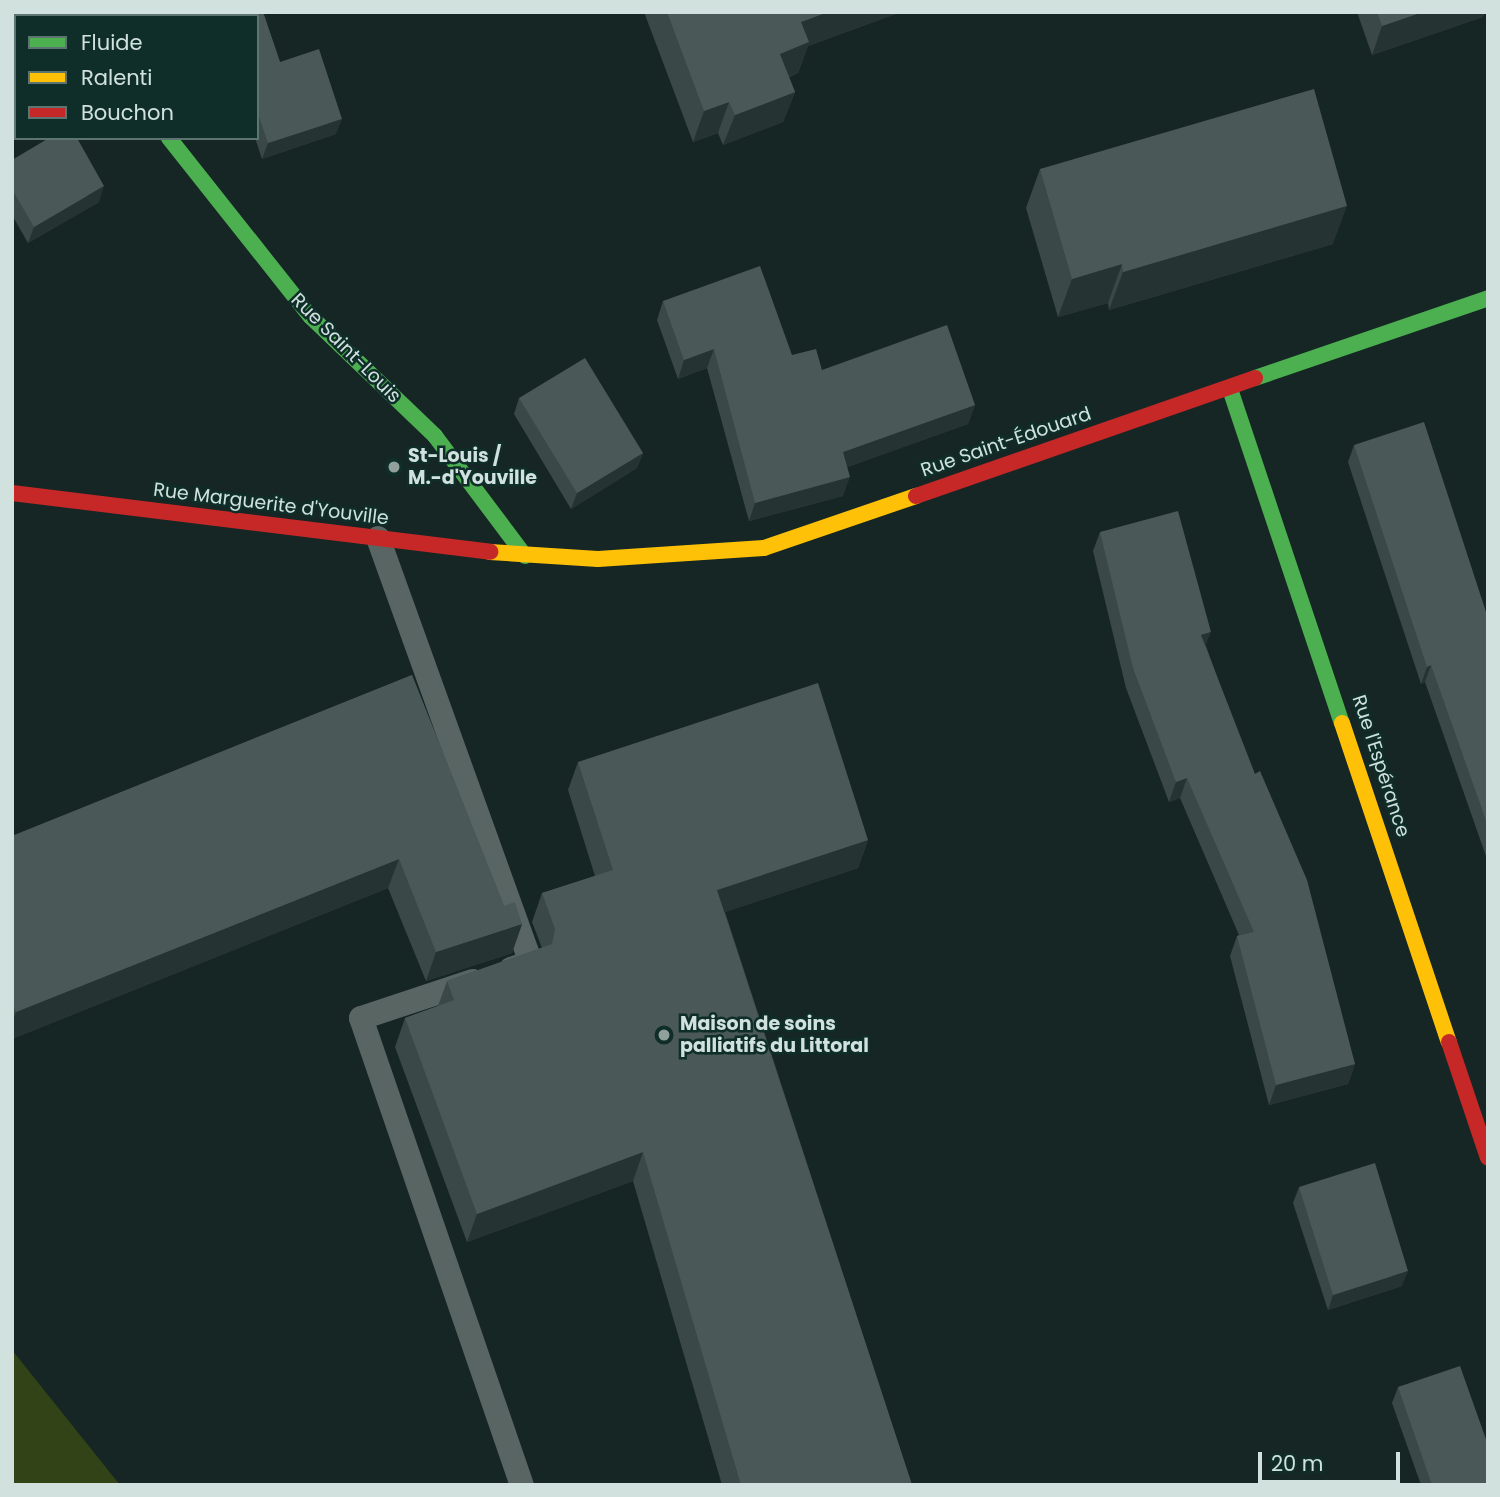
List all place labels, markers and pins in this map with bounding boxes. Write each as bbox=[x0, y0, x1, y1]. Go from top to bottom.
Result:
place label: St-Louis / M.-d'Youville bbox=[408, 445, 537, 489]
marker: St-Louis / M.-d'Youville bbox=[386, 459, 402, 475]
place label: Maison de soins palliatifs du Littoral bbox=[680, 1013, 869, 1057]
marker: Maison de soins palliatifs du Littoral bbox=[654, 1025, 674, 1045]

